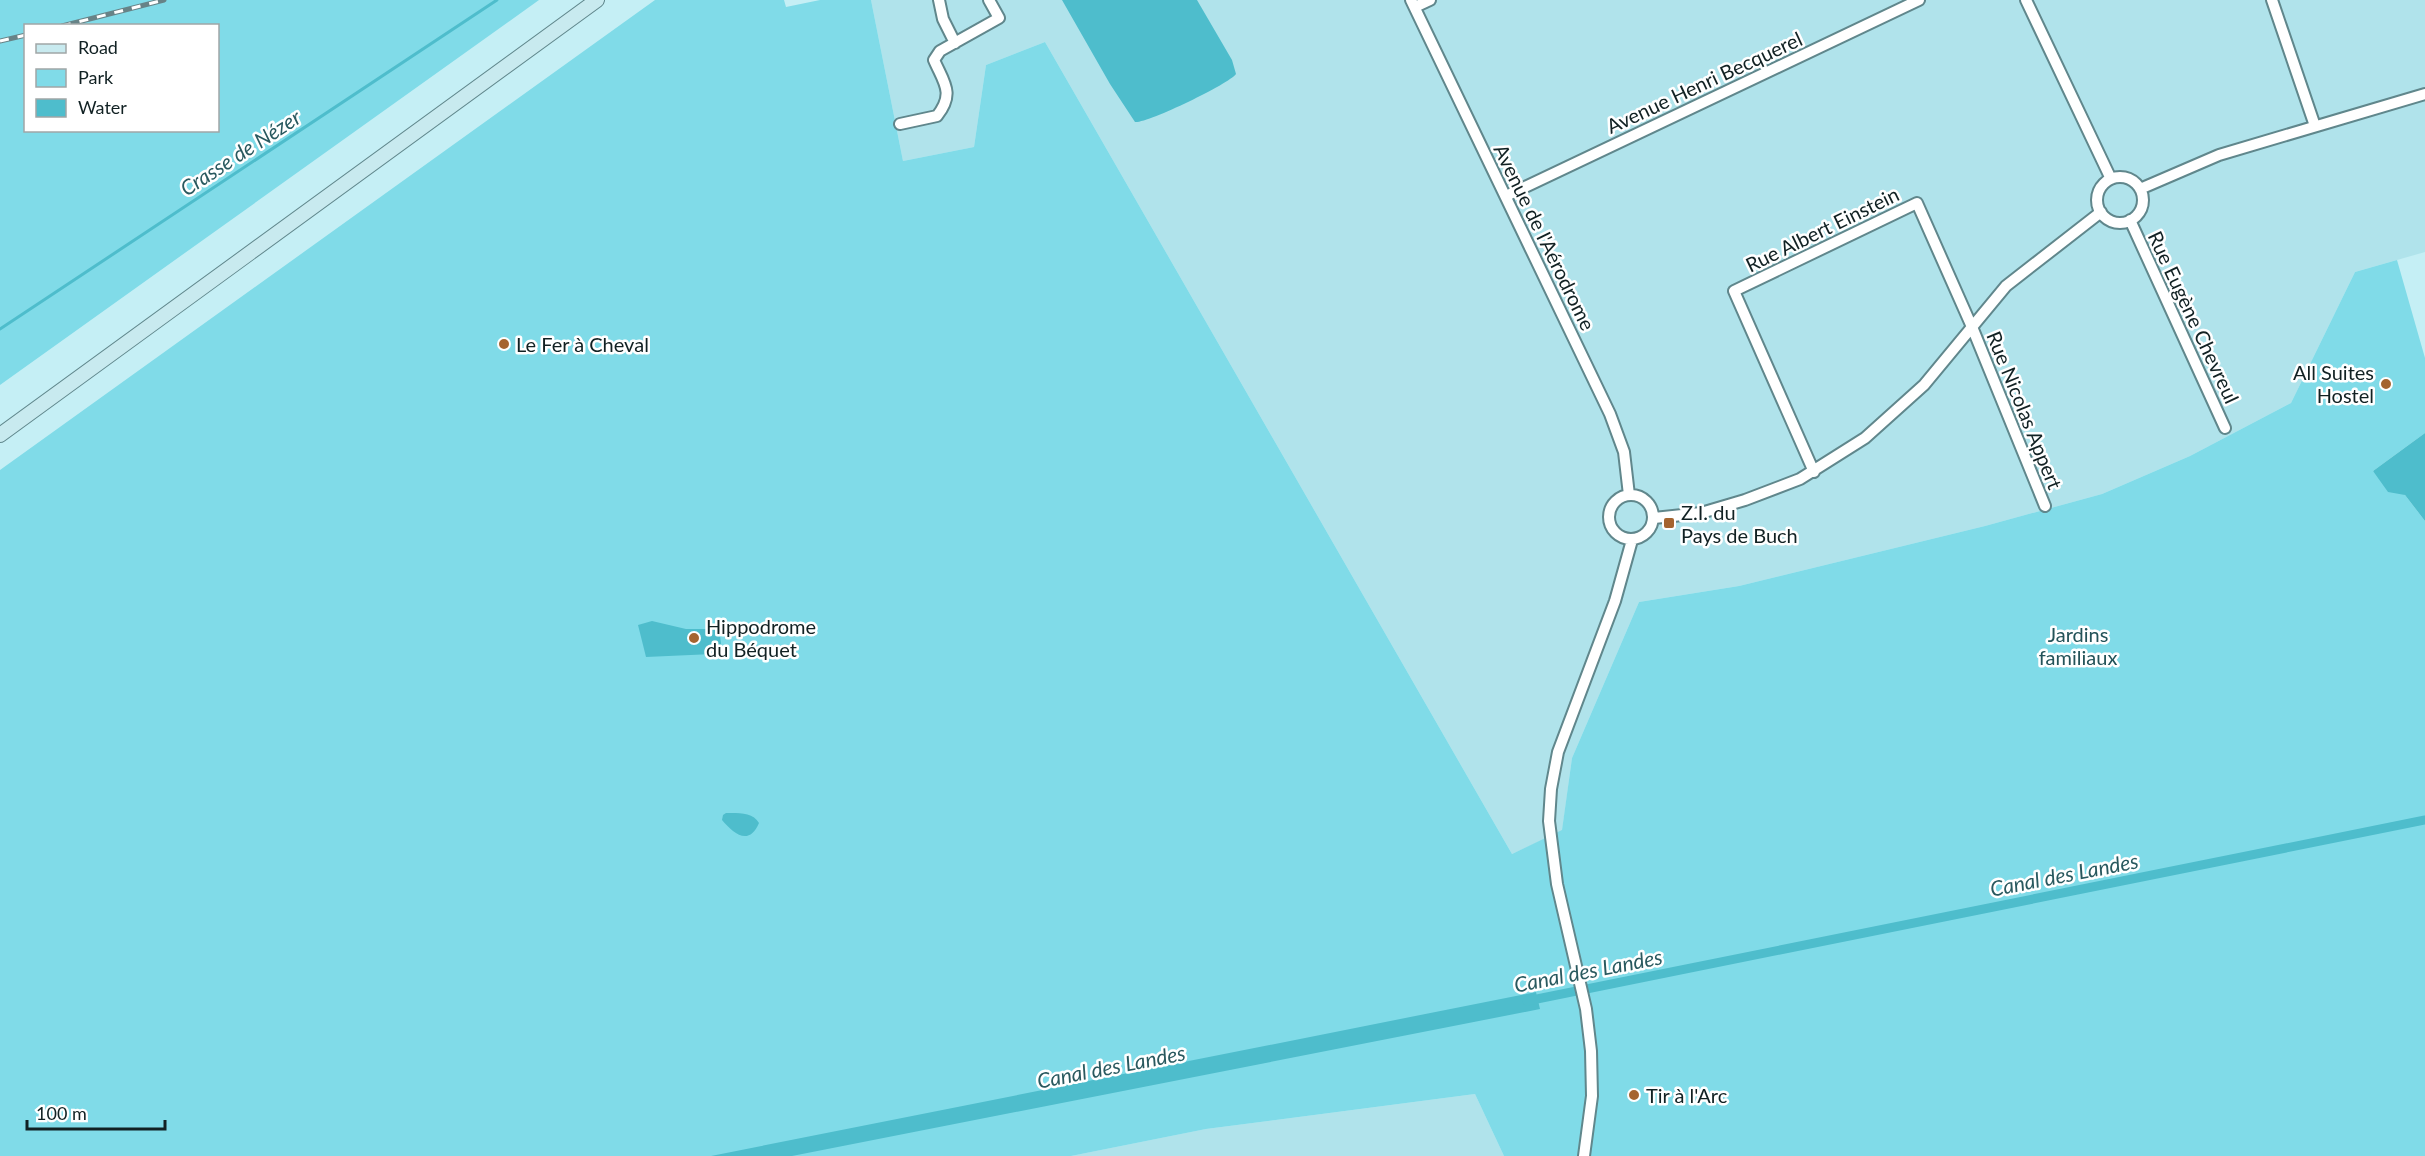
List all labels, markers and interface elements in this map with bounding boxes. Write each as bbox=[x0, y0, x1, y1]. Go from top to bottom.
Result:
legend bbox=[24, 24, 219, 132]
street label: Avenue Henri Becquerel bbox=[1602, 26, 1806, 138]
text: Road bbox=[78, 36, 118, 58]
text: Park bbox=[78, 66, 114, 88]
text: Water bbox=[78, 96, 127, 118]
water label: Crasse de Nézer bbox=[175, 103, 306, 200]
street label: Avenue de l'Aérodrome bbox=[1489, 140, 1601, 334]
street label: Rue Albert Einstein bbox=[1741, 181, 1903, 277]
street label: Rue Eugène Chevreul bbox=[2144, 227, 2244, 407]
street label: Rue Nicolas Appert bbox=[1982, 327, 2068, 493]
place label: Le Fer à Cheval bbox=[516, 332, 649, 356]
marker: Le Fer à Cheval bbox=[497, 337, 511, 351]
place label: All Suites Hostel bbox=[2293, 360, 2374, 407]
marker: All Suites Hostel bbox=[2379, 377, 2393, 391]
place label: Z.I. du Pays de Buch bbox=[1681, 500, 1798, 547]
marker: Z.I. du Pays de Buch bbox=[1662, 516, 1676, 530]
place label: Hippodrome du Béquet bbox=[706, 614, 816, 661]
park label: Jardins familiaux bbox=[2039, 622, 2117, 669]
marker: Hippodrome du Béquet bbox=[687, 631, 701, 645]
water label: Canal des Landes bbox=[1988, 847, 2140, 901]
water label: Canal des Landes bbox=[1512, 943, 1664, 997]
water label: Canal des Landes bbox=[1035, 1039, 1187, 1093]
place label: Tir à l'Arc bbox=[1646, 1083, 1728, 1107]
marker: Tir à l'Arc bbox=[1627, 1088, 1641, 1102]
scale bar bbox=[27, 1093, 165, 1131]
text: 100 m bbox=[36, 1102, 87, 1124]

